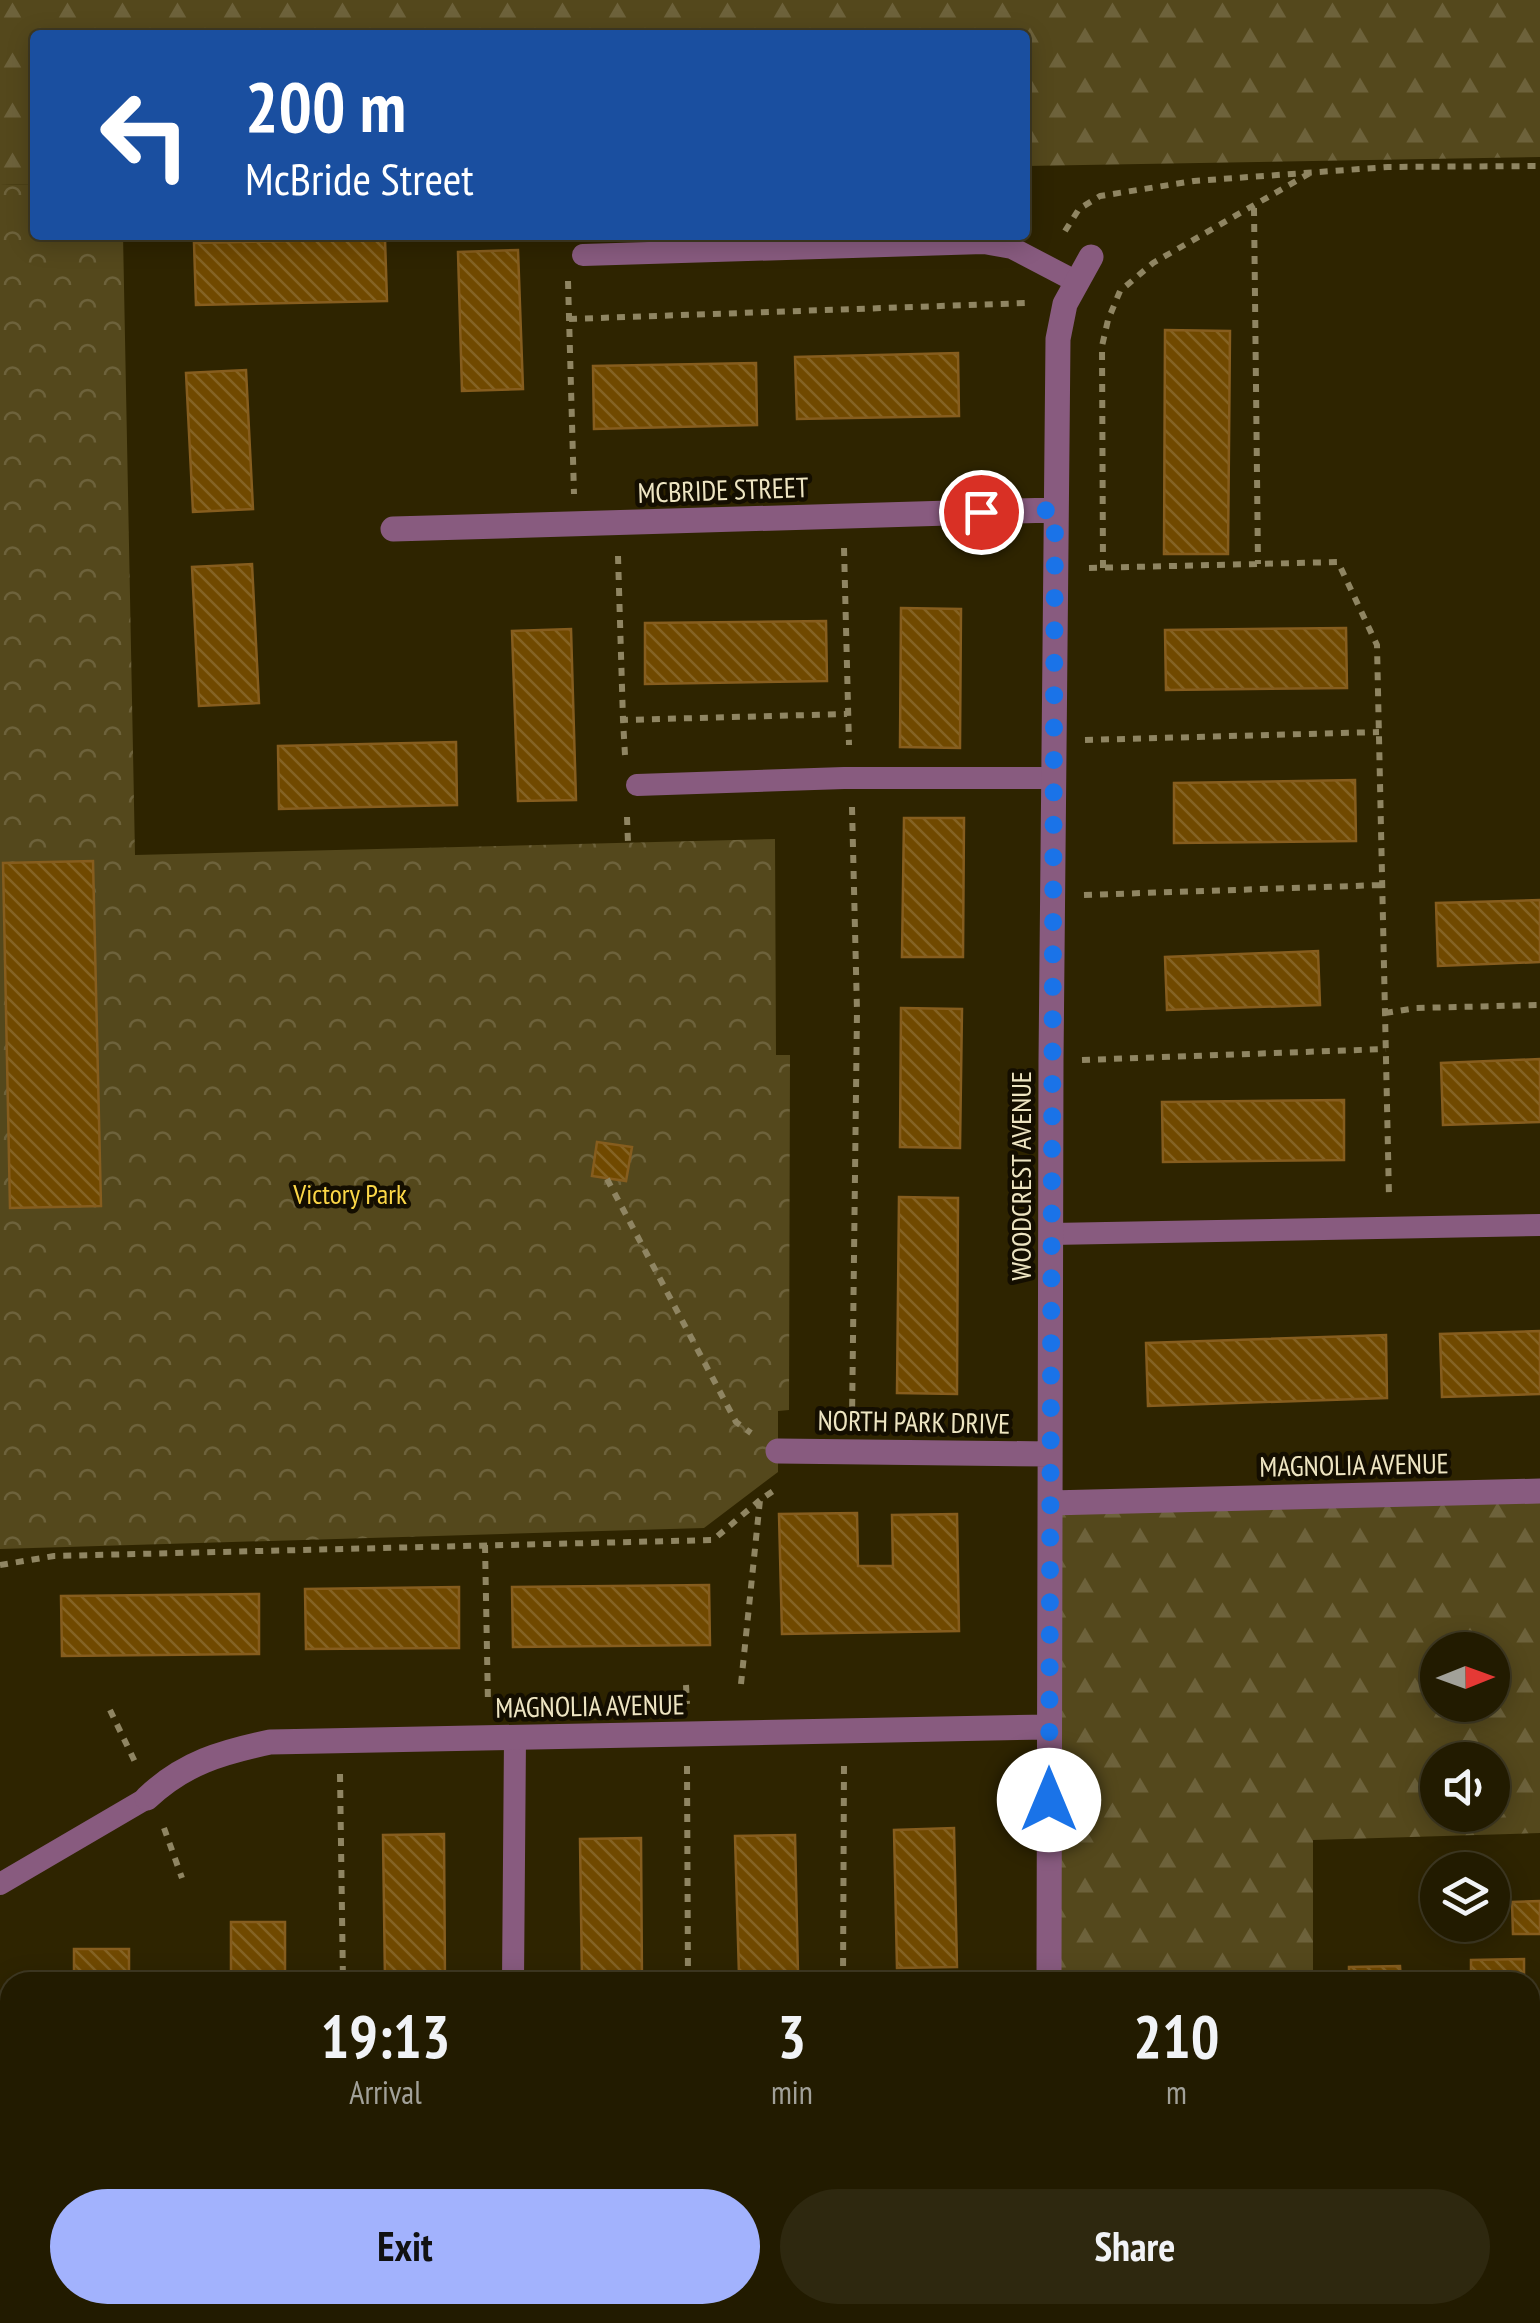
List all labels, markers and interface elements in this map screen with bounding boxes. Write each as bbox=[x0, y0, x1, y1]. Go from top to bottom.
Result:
text: 200 m bbox=[245, 61, 406, 151]
icon: left bbox=[80, 70, 210, 200]
text: McBride Street bbox=[245, 149, 474, 207]
street label: MCBRIDE STREET bbox=[637, 468, 810, 511]
pin bbox=[939, 470, 1024, 555]
icon: arrive bbox=[954, 485, 1009, 540]
street label: WOODCREST AVENUE bbox=[1002, 1071, 1039, 1281]
park label: Victory Park bbox=[292, 1175, 407, 1212]
street label: NORTH PARK DRIVE bbox=[817, 1401, 1011, 1442]
street label: MAGNOLIA AVENUE bbox=[1259, 1444, 1449, 1485]
north arrow bbox=[1420, 1632, 1510, 1722]
map controls bbox=[1420, 1632, 1510, 1942]
street label: MAGNOLIA AVENUE bbox=[495, 1685, 685, 1726]
button: sound bbox=[1420, 1742, 1510, 1832]
position arrow bbox=[997, 1748, 1101, 1852]
button: layers bbox=[1420, 1852, 1510, 1942]
text: 19:13 bbox=[321, 1997, 450, 2075]
text: 3 bbox=[778, 1997, 806, 2075]
text: 210 bbox=[1133, 1997, 1219, 2075]
text: Arrival bbox=[349, 2071, 422, 2113]
text: min bbox=[771, 2071, 813, 2113]
text: m bbox=[1166, 2071, 1187, 2113]
button: Exit bbox=[50, 2189, 760, 2304]
button: Share bbox=[780, 2189, 1490, 2304]

